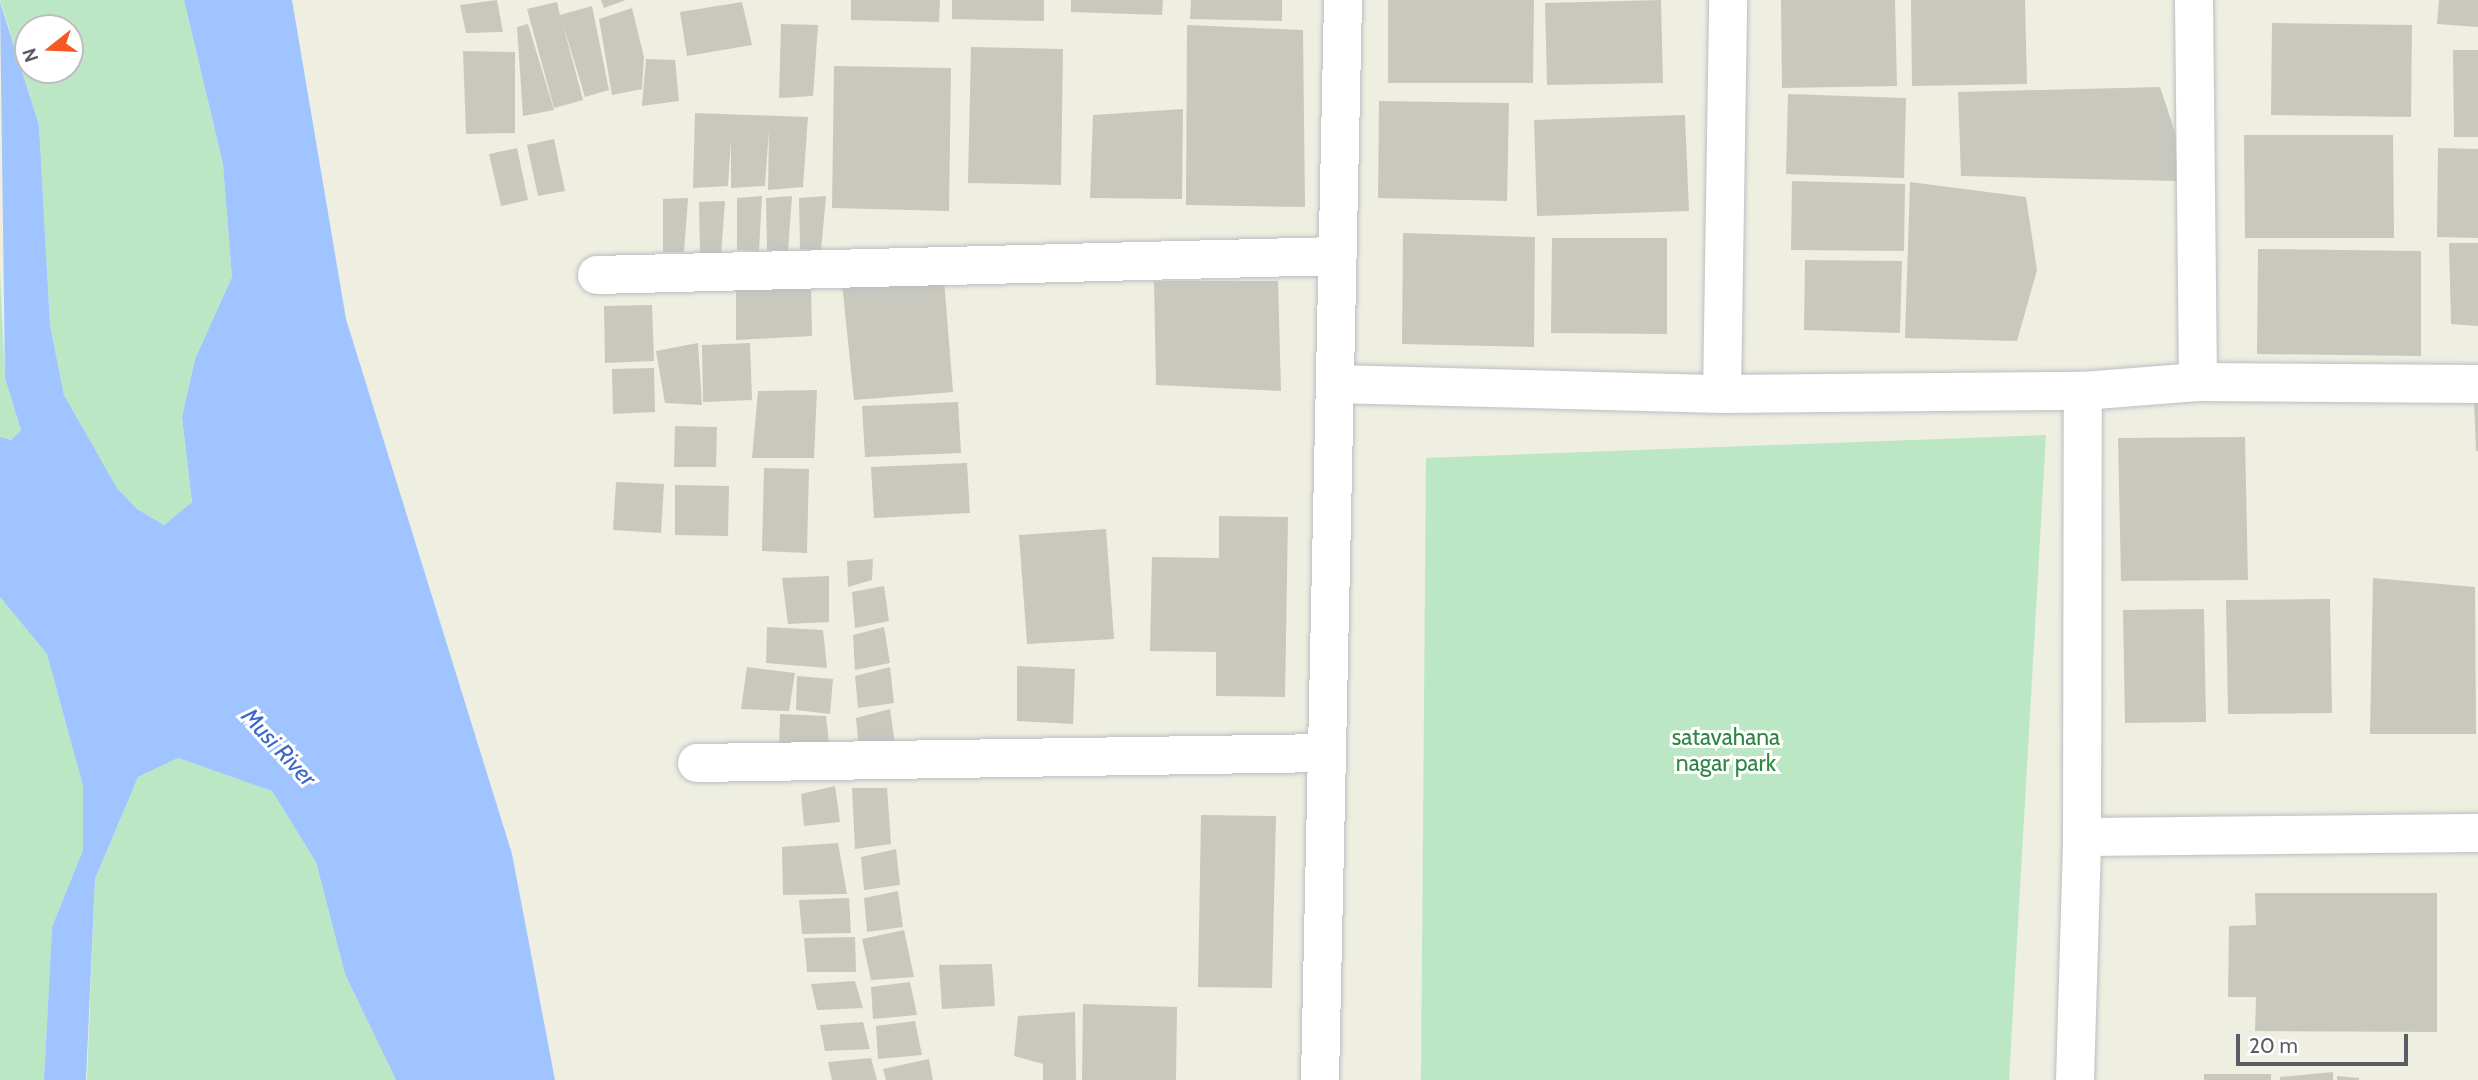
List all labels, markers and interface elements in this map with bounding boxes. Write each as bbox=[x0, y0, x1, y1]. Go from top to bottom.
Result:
north arrow bbox=[14, 14, 84, 84]
text: N bbox=[17, 45, 43, 65]
water label: Musi River bbox=[236, 702, 322, 792]
park label: satavahana nagar park bbox=[1672, 723, 1780, 777]
scale bar bbox=[2240, 1020, 2412, 1064]
text: 20 m bbox=[2249, 1033, 2298, 1058]

